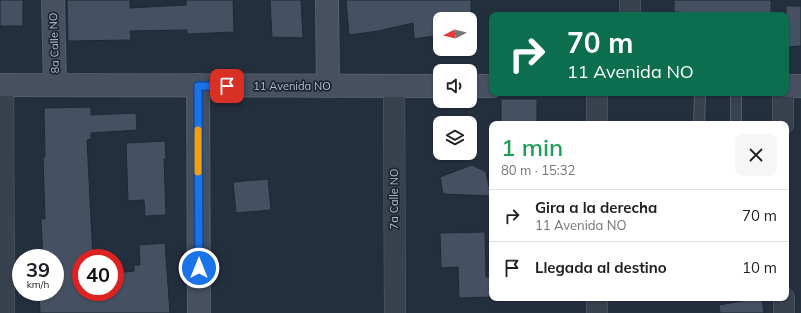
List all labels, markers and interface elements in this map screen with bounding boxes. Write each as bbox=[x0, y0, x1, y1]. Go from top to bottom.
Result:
street label: 8a Calle NO bbox=[46, 12, 62, 74]
north arrow bbox=[433, 12, 477, 56]
map controls bbox=[433, 12, 477, 160]
text: 70 m bbox=[567, 25, 633, 60]
icon: right bbox=[501, 28, 553, 80]
text: 11 Avenida NO bbox=[567, 60, 694, 83]
button: sound bbox=[433, 64, 477, 108]
pin bbox=[210, 69, 244, 103]
icon: arrive bbox=[216, 75, 238, 97]
street label: 11 Avenida NO bbox=[253, 79, 331, 93]
button: layers bbox=[433, 116, 477, 160]
text: 1 min bbox=[501, 132, 563, 162]
button: close bbox=[735, 134, 777, 176]
text: 80 m · 15:32 bbox=[501, 162, 575, 178]
street label: 7a Calle NO bbox=[387, 169, 401, 229]
text: Gira a la derecha bbox=[535, 198, 657, 217]
icon: right bbox=[501, 205, 523, 227]
text: 70 m bbox=[742, 206, 777, 225]
text: 11 Avenida NO bbox=[535, 217, 627, 233]
position arrow bbox=[178, 247, 220, 289]
speed limit sign: 40 bbox=[72, 249, 124, 301]
text: 39 bbox=[26, 257, 50, 282]
icon: arrive bbox=[501, 257, 523, 279]
text: Llegada al destino bbox=[535, 258, 667, 277]
text: 10 m bbox=[742, 258, 777, 277]
text: km/h bbox=[27, 278, 49, 291]

